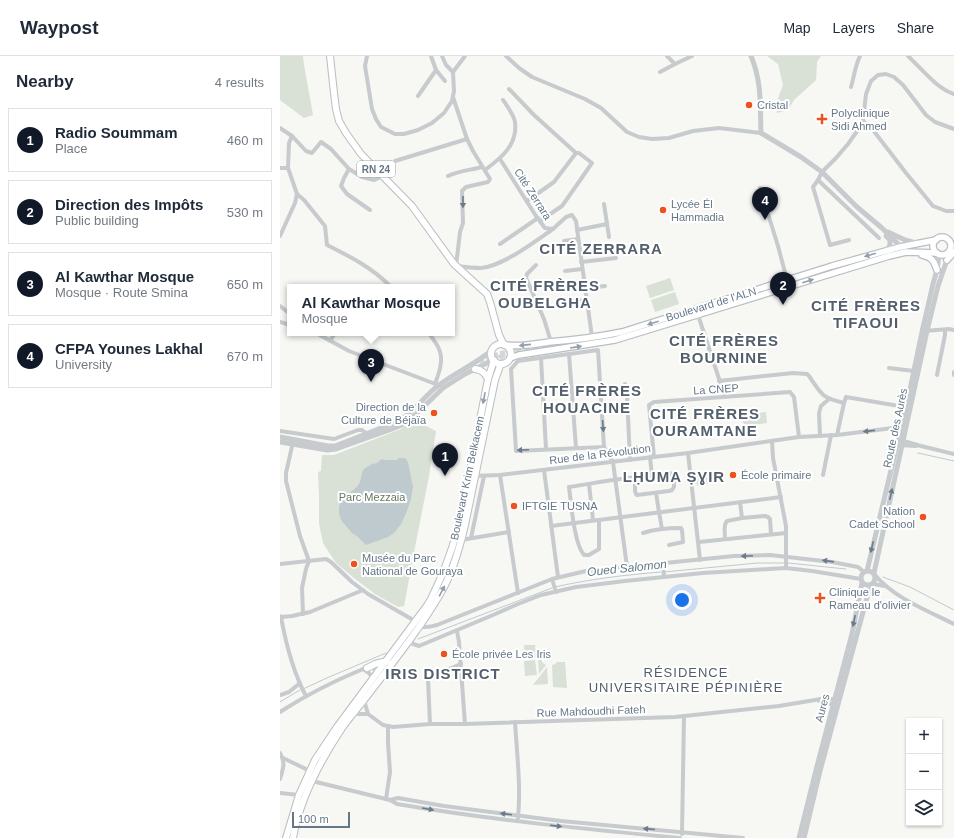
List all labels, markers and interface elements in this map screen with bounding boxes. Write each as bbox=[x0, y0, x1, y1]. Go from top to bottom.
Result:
text: Waypost bbox=[20, 17, 98, 38]
text: Map bbox=[783, 20, 811, 36]
text: Layers bbox=[833, 20, 875, 36]
text: Share bbox=[897, 20, 934, 36]
text: Nearby bbox=[16, 72, 74, 91]
text: 4 results bbox=[215, 75, 264, 90]
place label: Cristal bbox=[757, 99, 788, 111]
marker: Cristal bbox=[744, 100, 754, 110]
place label: Polyclinique Sidi Ahmed bbox=[831, 107, 890, 132]
marker: Polyclinique Sidi Ahmed bbox=[816, 113, 828, 125]
text: Radio Soummam bbox=[55, 124, 178, 141]
text: 1 bbox=[26, 133, 34, 148]
text: 460 m bbox=[227, 133, 263, 148]
text: Place bbox=[55, 141, 88, 156]
road number: RN 24 bbox=[357, 161, 395, 177]
street label: Cité Zerrara bbox=[512, 166, 554, 223]
pin: 4 bbox=[752, 187, 778, 220]
text: Direction des Impôts bbox=[55, 196, 203, 213]
one-way arrow bbox=[460, 196, 466, 209]
place label: Lycée Él Hammadia bbox=[671, 198, 725, 223]
text: 2 bbox=[26, 205, 34, 220]
text: 530 m bbox=[227, 205, 263, 220]
marker: Lycée Él Hammadia bbox=[658, 205, 668, 215]
text: Public building bbox=[55, 213, 139, 228]
district label: CITÉ ZERRARA bbox=[539, 240, 663, 257]
one-way arrow bbox=[864, 252, 876, 258]
text: Al Kawthar Mosque bbox=[55, 268, 194, 285]
pin: 2 bbox=[770, 272, 796, 305]
text: 3 bbox=[26, 277, 34, 292]
text: 650 m bbox=[227, 277, 263, 292]
district label: CITÉ FRÈRES OUBELGHA bbox=[490, 277, 600, 311]
one-way arrow bbox=[803, 278, 815, 284]
popup bbox=[287, 284, 455, 336]
text: Mosque · Route Smina bbox=[55, 285, 188, 300]
street label: Boulevard de l'ALN bbox=[664, 285, 758, 323]
text: Al Kawthar Mosque bbox=[301, 294, 441, 311]
district label: CITÉ FRÈRES TIFAOUI bbox=[811, 297, 921, 331]
text: Mosque bbox=[301, 311, 348, 326]
one-way arrow bbox=[646, 320, 658, 326]
district label: CITÉ FRÈRES BOURNINE bbox=[669, 332, 779, 366]
text: CFPA Younes Lakhal bbox=[55, 340, 203, 357]
one-way arrow bbox=[519, 342, 531, 348]
one-way arrow bbox=[570, 344, 582, 350]
text: 4 bbox=[26, 349, 34, 364]
text: 670 m bbox=[227, 349, 263, 364]
pin: 3 bbox=[358, 349, 384, 382]
text: University bbox=[55, 357, 112, 372]
street label: La CNEP bbox=[693, 381, 739, 397]
district label: CITÉ FRÈRES HOUACINE bbox=[532, 382, 642, 416]
street label: Route des Aurès bbox=[881, 386, 909, 469]
one-way arrow bbox=[481, 392, 487, 404]
place label: Direction de la Culture de Béjaïa bbox=[341, 401, 427, 426]
district label: CITÉ FRÈRES OURAMTANE bbox=[650, 405, 760, 439]
marker: Direction de la Culture de Béjaïa bbox=[429, 408, 439, 418]
street label: Boulevard Krim Belkacem bbox=[448, 415, 486, 541]
one-way arrow bbox=[600, 420, 606, 433]
one-way arrow bbox=[863, 427, 875, 434]
street label: Rue de la Révolution bbox=[549, 442, 651, 466]
pin: 1 bbox=[432, 443, 458, 476]
one-way arrow bbox=[517, 447, 529, 454]
district label: LḤUMA ṢƔIR bbox=[623, 468, 725, 485]
place label: École primaire bbox=[741, 469, 811, 481]
marker: École primaire bbox=[728, 470, 738, 480]
one-way arrow bbox=[889, 488, 895, 500]
park label: Parc Mezzaia bbox=[339, 491, 406, 503]
place label: IFTGIE TUSNA bbox=[522, 500, 598, 512]
marker: IFTGIE TUSNA bbox=[509, 501, 519, 511]
place label: Nation Cadet School bbox=[849, 505, 915, 530]
marker: Nation Cadet School bbox=[918, 512, 928, 522]
one-way arrow bbox=[869, 541, 875, 553]
place label: Musée du Parc National de Gouraya bbox=[362, 552, 464, 577]
one-way arrow bbox=[740, 553, 753, 559]
water label: Oued Salomon bbox=[586, 557, 668, 579]
one-way arrow bbox=[822, 558, 834, 564]
marker: Musée du Parc National de Gouraya bbox=[349, 559, 359, 569]
one-way arrow bbox=[438, 585, 445, 597]
place label: Clinique le Rameau d'olivier bbox=[829, 586, 911, 611]
your location bbox=[672, 590, 692, 610]
marker: Clinique le Rameau d'olivier bbox=[814, 592, 826, 604]
one-way arrow bbox=[851, 615, 857, 627]
place label: École privée Les Iris bbox=[452, 648, 552, 660]
marker: École privée Les Iris bbox=[439, 649, 449, 659]
district label: IRIS DISTRICT bbox=[385, 665, 501, 682]
district label: RÉSIDENCE UNIVERSITAIRE PÉPINIÈRE bbox=[589, 665, 783, 695]
street label: Aures bbox=[812, 692, 832, 723]
street label: Rue Mahdoudhi Fateh bbox=[536, 703, 646, 719]
map controls bbox=[906, 718, 942, 826]
button: + bbox=[906, 718, 942, 754]
button: − bbox=[906, 754, 942, 790]
button: layers bbox=[906, 790, 942, 826]
one-way arrow bbox=[421, 806, 434, 812]
scale bar bbox=[292, 810, 350, 829]
one-way arrow bbox=[500, 811, 512, 817]
text: 100 m bbox=[298, 813, 329, 825]
one-way arrow bbox=[550, 823, 563, 829]
one-way arrow bbox=[643, 826, 655, 833]

